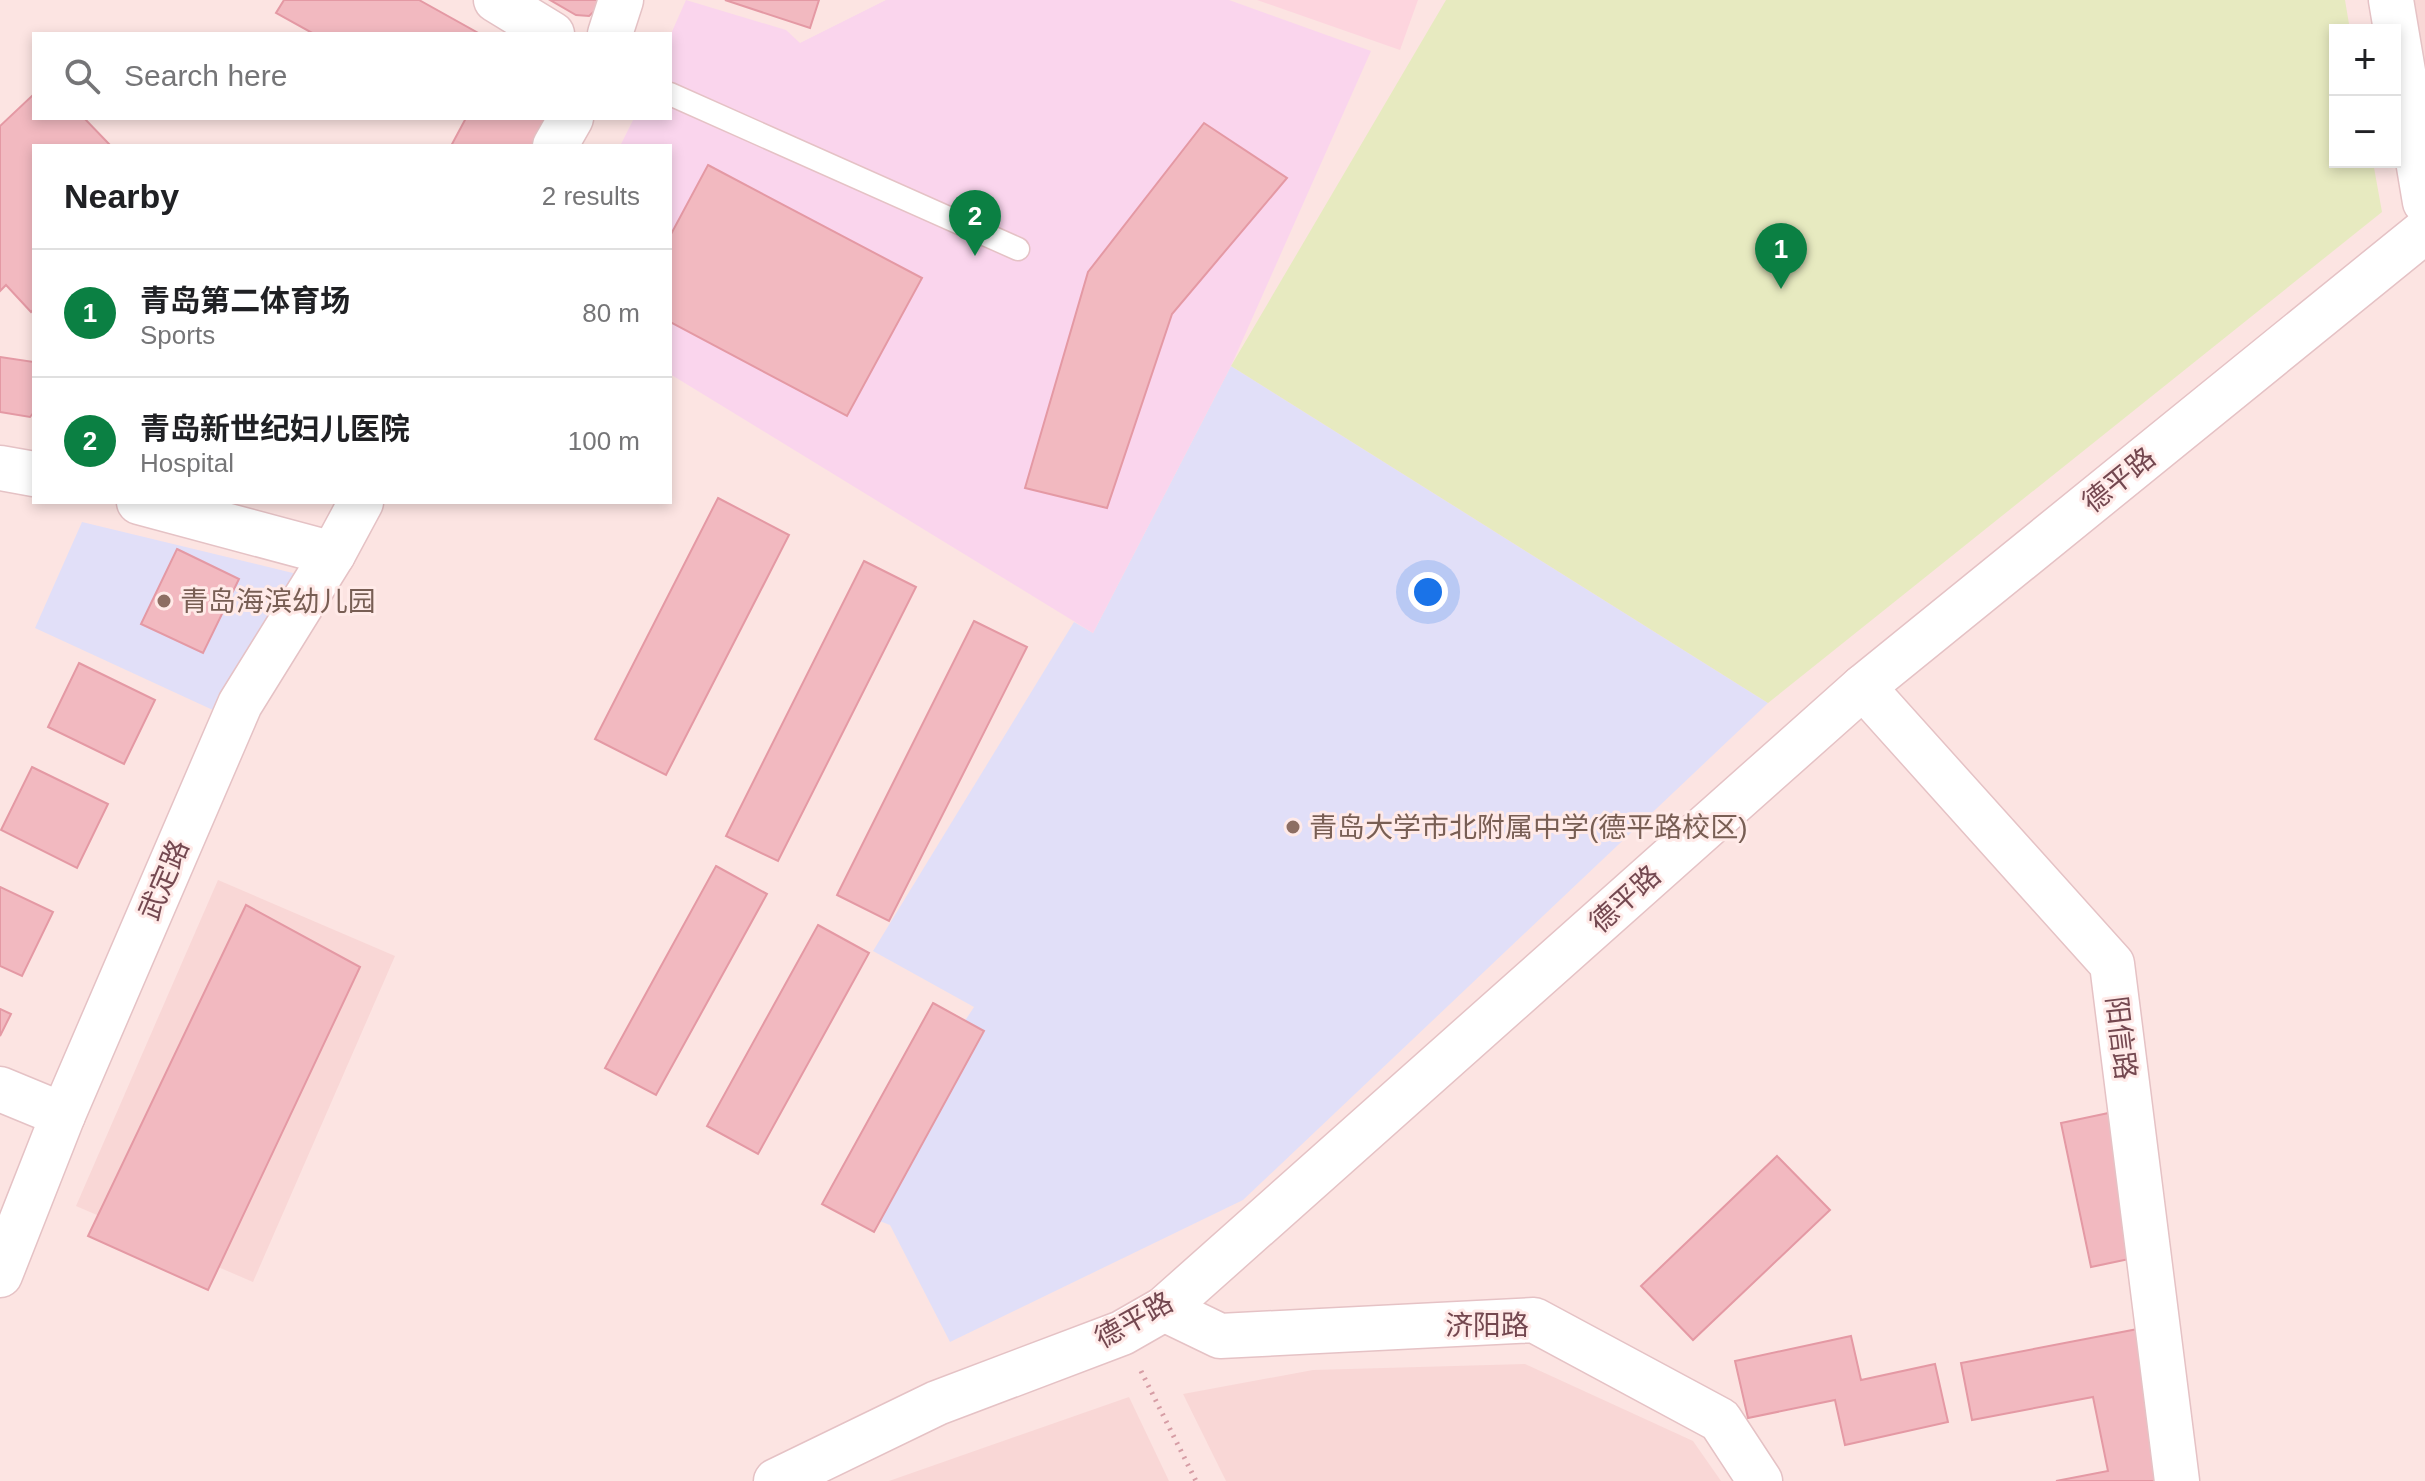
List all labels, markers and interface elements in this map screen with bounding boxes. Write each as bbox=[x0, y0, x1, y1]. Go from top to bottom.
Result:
map controls bbox=[2329, 24, 2401, 168]
button: + bbox=[2329, 24, 2401, 96]
search box bbox=[32, 32, 672, 120]
icon: search bbox=[60, 54, 104, 98]
text: Search here bbox=[124, 59, 287, 92]
button: − bbox=[2329, 96, 2401, 168]
text: Nearby bbox=[64, 177, 179, 215]
text: 2 results bbox=[542, 181, 640, 211]
pin: 2 bbox=[949, 190, 1001, 256]
pin: 1 bbox=[1755, 223, 1807, 289]
text: 青岛第二体育场 bbox=[140, 284, 350, 317]
text: 1 bbox=[83, 298, 97, 328]
text: 80 m bbox=[582, 298, 640, 328]
text: Sports bbox=[140, 320, 215, 350]
text: 青岛新世纪妇儿医院 bbox=[140, 412, 410, 445]
text: 2 bbox=[83, 426, 97, 456]
text: 100 m bbox=[568, 426, 640, 456]
street label: 德平路 bbox=[2077, 442, 2161, 518]
text: Hospital bbox=[140, 448, 234, 478]
your location bbox=[1408, 572, 1448, 612]
place label: 青岛海滨幼儿园 bbox=[180, 586, 376, 617]
marker: 青岛海滨幼儿园 bbox=[155, 592, 173, 610]
place label: 青岛大学市北附属中学(德平路校区) bbox=[1309, 812, 1748, 843]
marker: 青岛大学市北附属中学(德平路校区) bbox=[1284, 818, 1302, 836]
street label: 武定路 bbox=[133, 835, 195, 925]
street label: 德平路 bbox=[1583, 859, 1667, 939]
street label: 阳信路 bbox=[2100, 994, 2142, 1082]
street label: 德平路 bbox=[1090, 1286, 1178, 1354]
street label: 济阳路 bbox=[1445, 1310, 1529, 1341]

